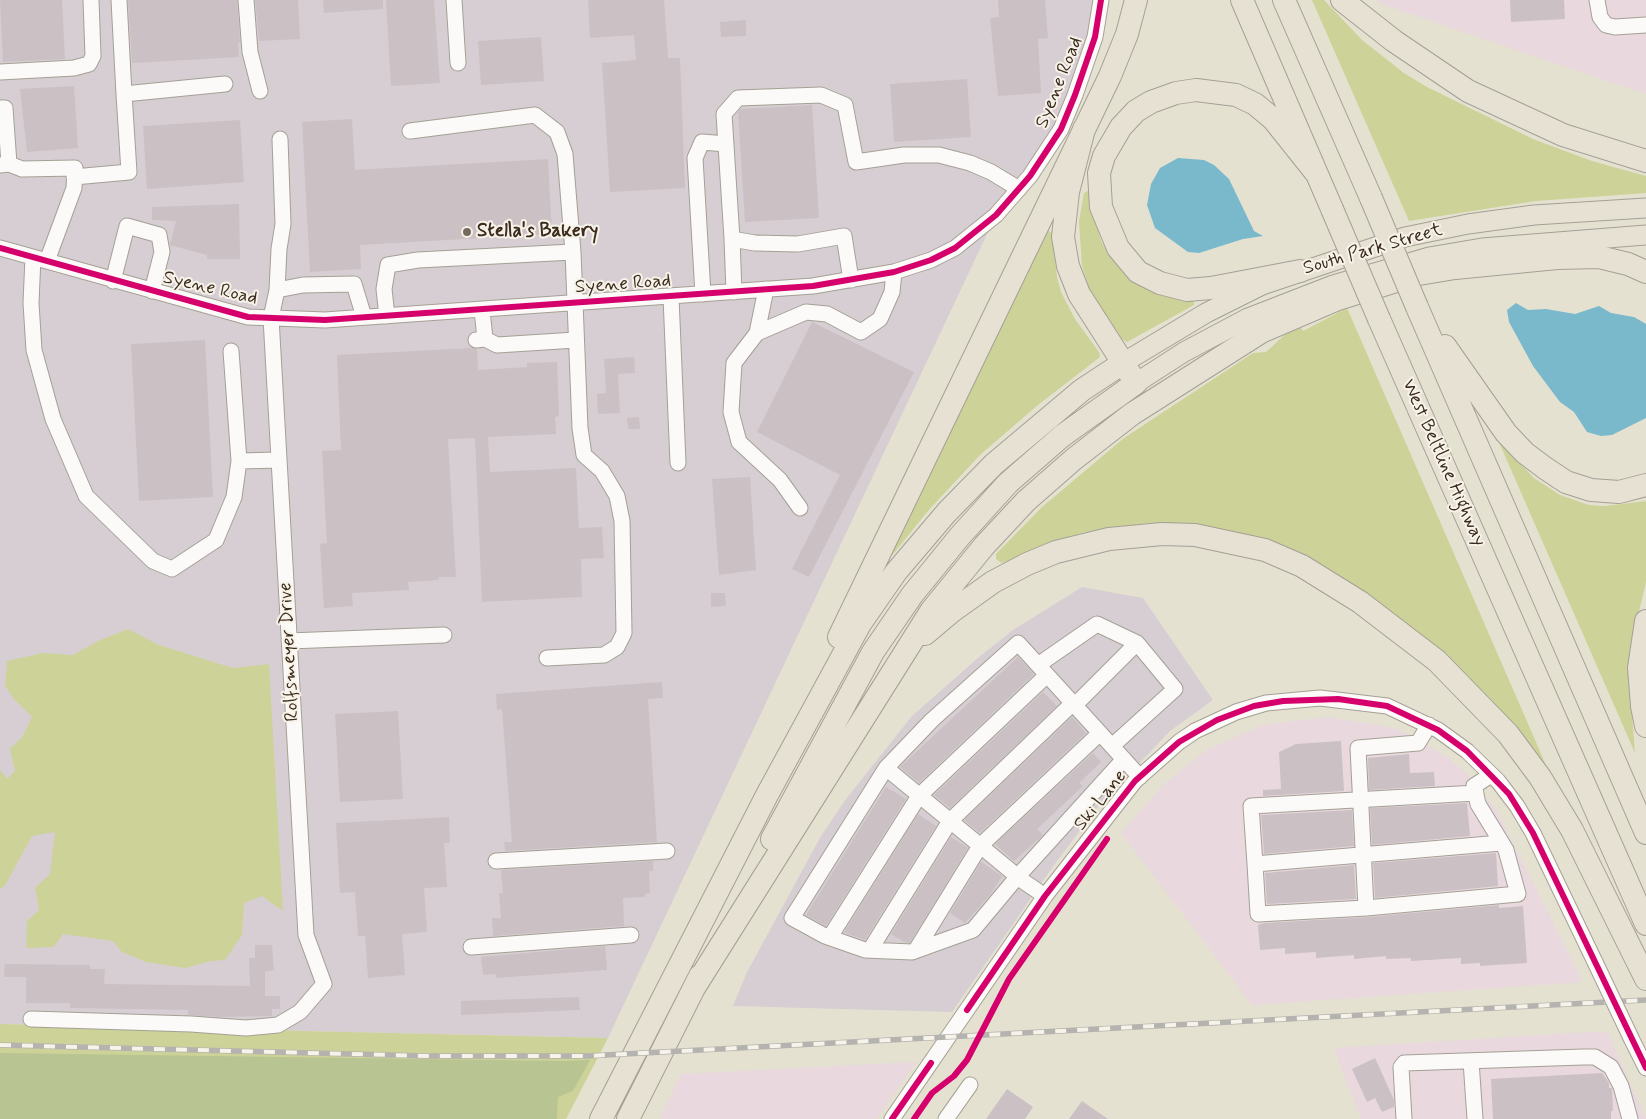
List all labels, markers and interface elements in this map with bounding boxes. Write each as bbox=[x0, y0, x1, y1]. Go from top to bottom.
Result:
street label: Syene Road bbox=[1031, 34, 1089, 132]
street label: South Park Street bbox=[1301, 219, 1445, 281]
place label: Stella's Bakery bbox=[477, 221, 598, 243]
marker: Stella's Bakery bbox=[461, 226, 473, 238]
street label: Syene Road bbox=[161, 267, 259, 311]
street label: Syene Road bbox=[574, 270, 672, 300]
street label: West Beltline Highway bbox=[1396, 376, 1490, 550]
street label: Rolfsmeyer Drive bbox=[275, 582, 305, 722]
street label: Ski Lane bbox=[1070, 766, 1132, 836]

